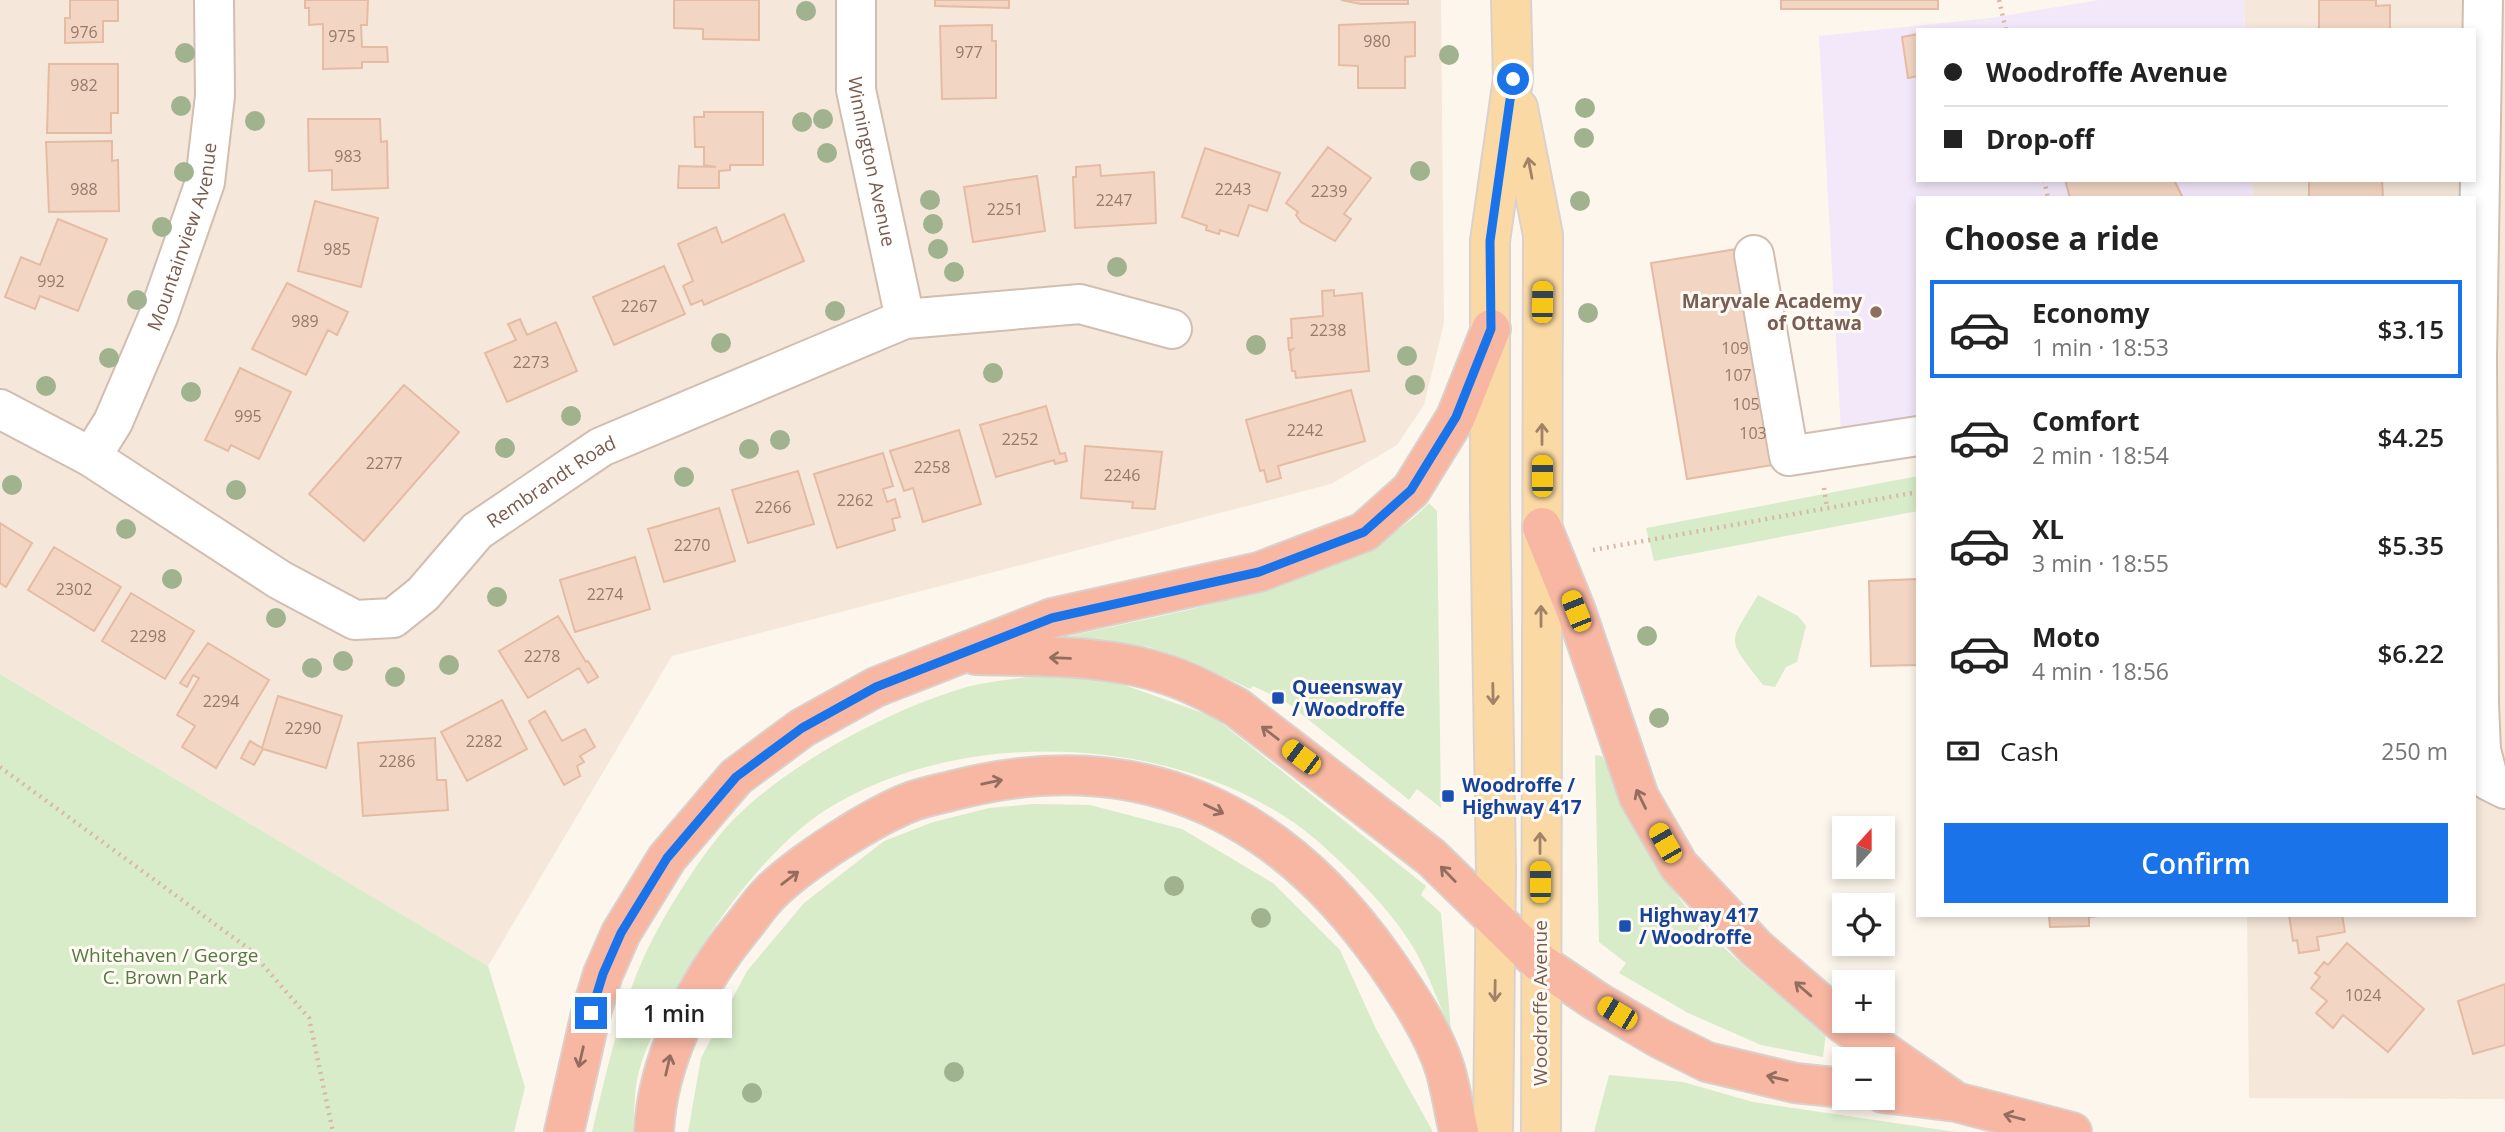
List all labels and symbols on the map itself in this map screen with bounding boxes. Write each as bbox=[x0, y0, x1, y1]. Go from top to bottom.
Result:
house number: 976 bbox=[70, 21, 98, 43]
house number: 975 bbox=[328, 25, 356, 47]
house number: 980 bbox=[1363, 30, 1391, 52]
house number: 977 bbox=[955, 41, 983, 63]
route start bbox=[1497, 63, 1529, 95]
house number: 982 bbox=[70, 74, 98, 96]
street label: Winnington Avenue bbox=[843, 76, 902, 249]
street label: Mountainview Avenue bbox=[141, 141, 222, 335]
house number: 983 bbox=[334, 145, 362, 167]
one-way arrow bbox=[1523, 157, 1537, 180]
house number: 988 bbox=[70, 178, 98, 200]
house number: 2243 bbox=[1215, 178, 1251, 200]
house number: 2239 bbox=[1311, 180, 1347, 202]
house number: 2247 bbox=[1096, 189, 1132, 211]
house number: 2251 bbox=[987, 198, 1023, 220]
house number: 985 bbox=[323, 238, 351, 260]
house number: 992 bbox=[37, 270, 65, 292]
car bbox=[1532, 281, 1553, 323]
place label: Maryvale Academy of Ottawa bbox=[1682, 288, 1862, 336]
house number: 2267 bbox=[621, 295, 657, 317]
marker: Maryvale Academy of Ottawa bbox=[1868, 304, 1884, 320]
house number: 989 bbox=[291, 310, 319, 332]
house number: 2238 bbox=[1310, 319, 1346, 341]
house number: 109 bbox=[1721, 337, 1749, 359]
house number: 2273 bbox=[513, 351, 549, 373]
house number: 107 bbox=[1724, 364, 1752, 386]
house number: 105 bbox=[1732, 393, 1760, 415]
house number: 995 bbox=[234, 405, 262, 427]
house number: 2242 bbox=[1287, 419, 1323, 441]
house number: 103 bbox=[1739, 422, 1767, 444]
one-way arrow bbox=[1535, 423, 1549, 446]
house number: 2252 bbox=[1002, 428, 1038, 450]
street label: Rembrandt Road bbox=[481, 429, 619, 534]
house number: 2277 bbox=[366, 452, 402, 474]
car bbox=[1532, 455, 1553, 497]
house number: 2258 bbox=[914, 456, 950, 478]
house number: 2246 bbox=[1104, 464, 1140, 486]
house number: 2262 bbox=[837, 489, 873, 511]
house number: 2266 bbox=[755, 496, 791, 518]
house number: 2270 bbox=[674, 534, 710, 556]
house number: 2302 bbox=[56, 578, 92, 600]
house number: 2274 bbox=[587, 583, 623, 605]
car bbox=[1559, 588, 1594, 634]
one-way arrow bbox=[1534, 605, 1548, 628]
house number: 2298 bbox=[130, 625, 166, 647]
house number: 2278 bbox=[524, 645, 560, 667]
one-way arrow bbox=[1049, 651, 1072, 664]
place label: Queensway / Woodroffe bbox=[1292, 674, 1405, 722]
one-way arrow bbox=[1487, 682, 1500, 705]
house number: 2294 bbox=[203, 690, 239, 712]
marker: Queensway / Woodroffe bbox=[1270, 690, 1286, 706]
house number: 2290 bbox=[285, 717, 321, 739]
one-way arrow bbox=[1261, 725, 1280, 740]
house number: 2282 bbox=[466, 730, 502, 752]
car bbox=[1278, 736, 1325, 778]
house number: 2286 bbox=[379, 750, 415, 772]
place label: Woodroffe / Highway 417 bbox=[1462, 772, 1582, 820]
one-way arrow bbox=[980, 774, 1003, 788]
marker: Woodroffe / Highway 417 bbox=[1440, 788, 1456, 804]
one-way arrow bbox=[1634, 789, 1647, 810]
one-way arrow bbox=[1203, 802, 1224, 816]
north arrow bbox=[1832, 816, 1895, 878]
car bbox=[1646, 820, 1685, 866]
one-way arrow bbox=[1533, 832, 1547, 855]
car bbox=[1530, 861, 1551, 903]
one-way arrow bbox=[1439, 866, 1456, 883]
one-way arrow bbox=[780, 871, 799, 886]
place label: Highway 417 / Woodroffe bbox=[1639, 902, 1759, 950]
marker: Highway 417 / Woodroffe bbox=[1617, 918, 1633, 934]
street label: Woodroffe Avenue bbox=[1527, 920, 1553, 1086]
park label: Whitehaven / George C. Brown Park bbox=[72, 942, 258, 990]
one-way arrow bbox=[1488, 979, 1502, 1002]
one-way arrow bbox=[1794, 981, 1812, 997]
house number: 1024 bbox=[2345, 984, 2381, 1006]
callout: 1 min bbox=[616, 988, 731, 1038]
car bbox=[1594, 993, 1641, 1033]
route end bbox=[575, 997, 607, 1029]
one-way arrow bbox=[574, 1046, 587, 1068]
one-way arrow bbox=[661, 1054, 675, 1077]
one-way arrow bbox=[1766, 1071, 1789, 1084]
one-way arrow bbox=[2003, 1110, 2026, 1123]

